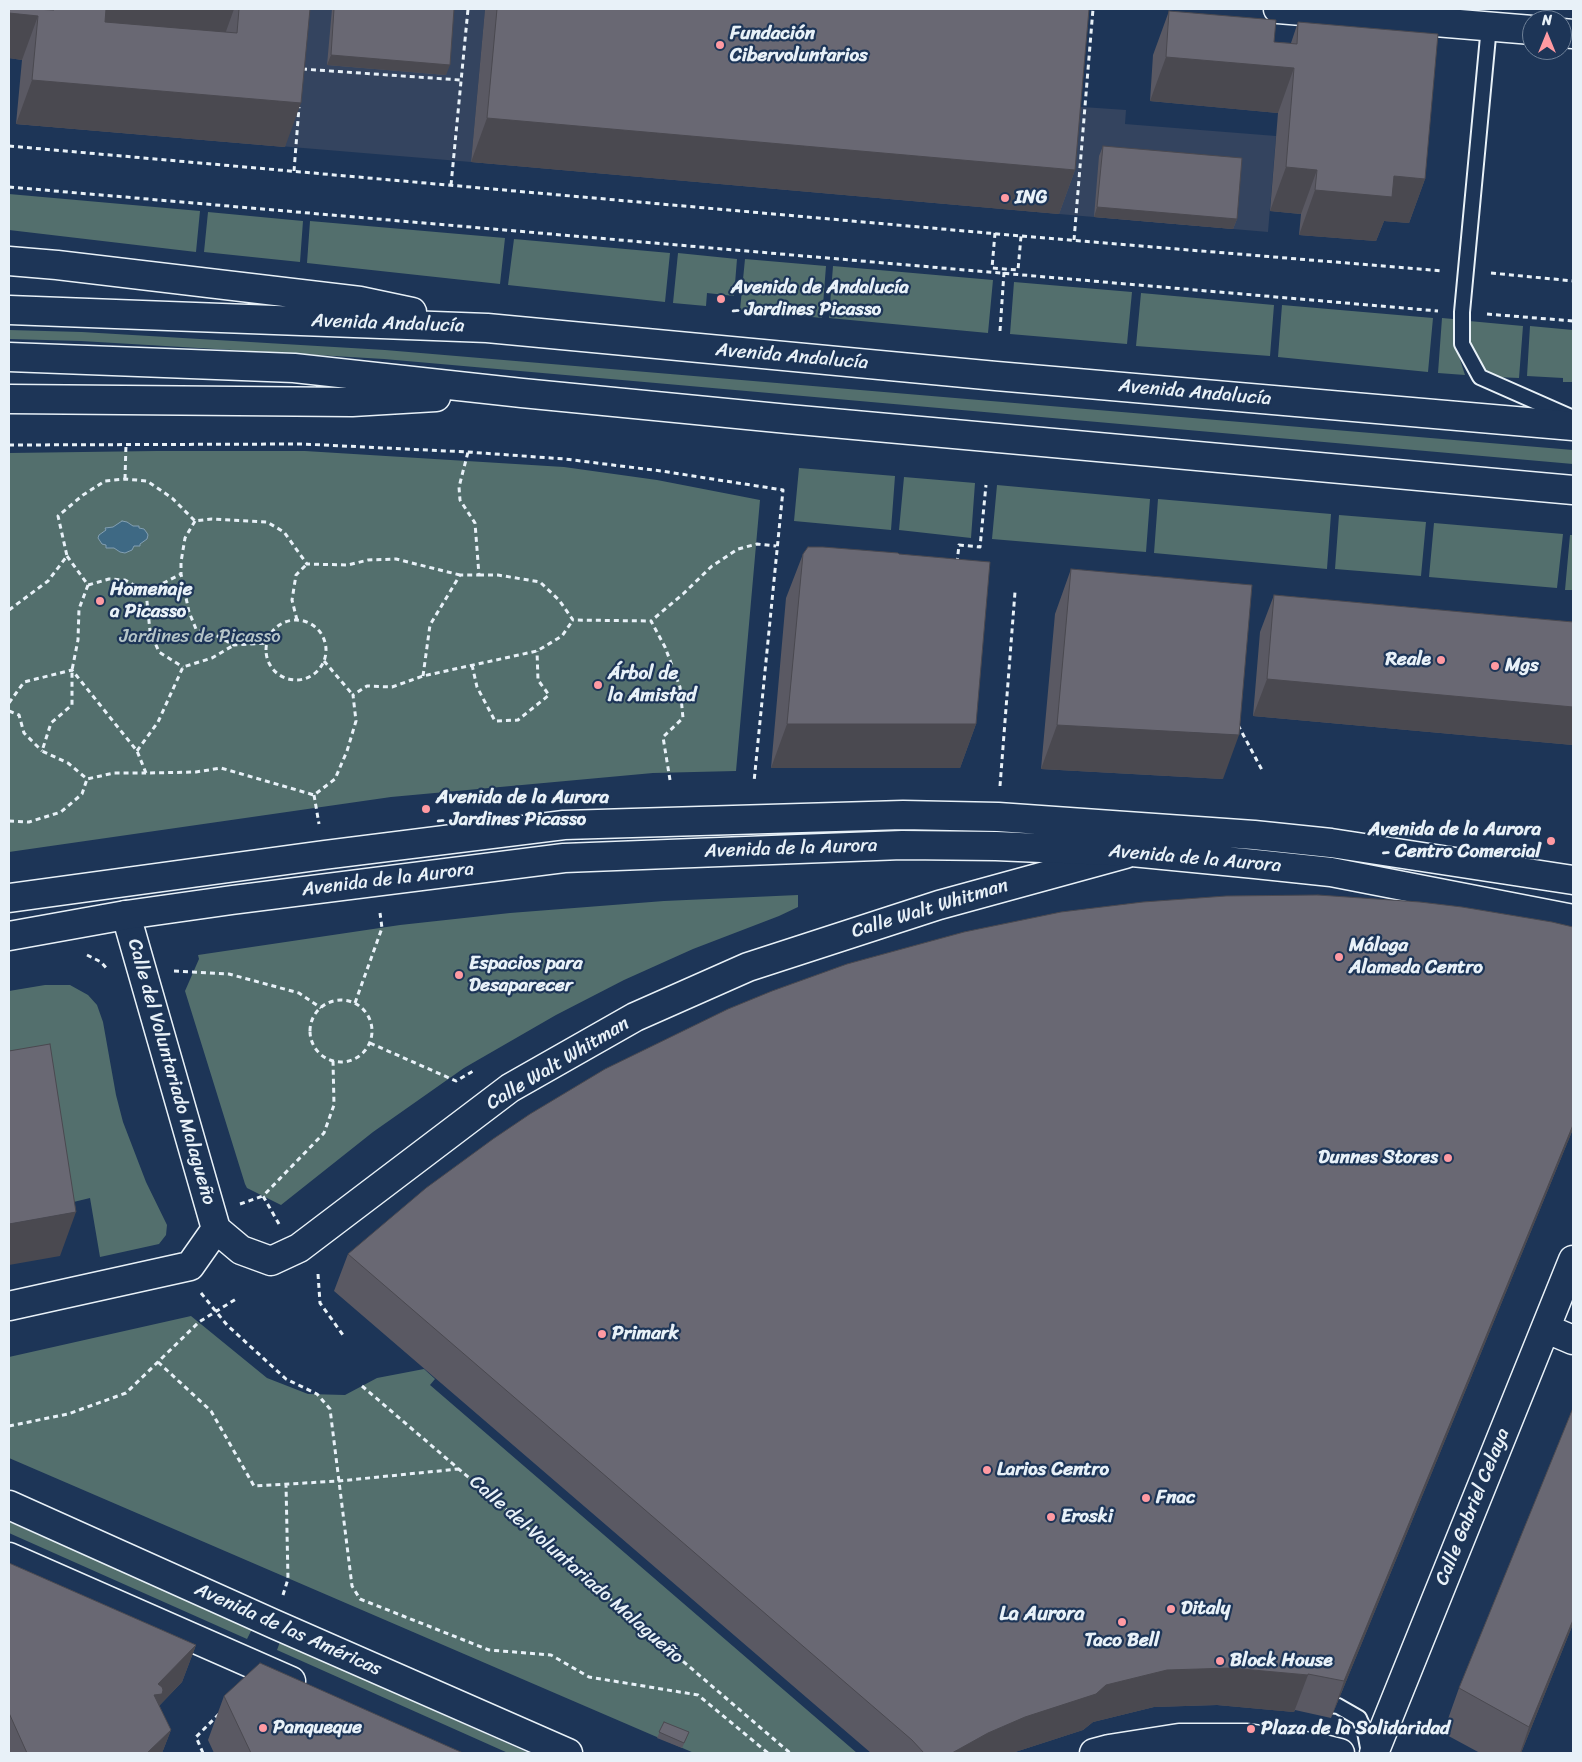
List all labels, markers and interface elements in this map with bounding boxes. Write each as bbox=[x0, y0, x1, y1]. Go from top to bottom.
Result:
text: N bbox=[1542, 8, 1552, 33]
north arrow bbox=[1522, 10, 1572, 60]
place label: Fundación Cibervoluntarios bbox=[730, 23, 868, 67]
marker: Fundación Cibervoluntarios bbox=[714, 39, 726, 51]
place label: ING bbox=[1015, 187, 1048, 209]
marker: ING bbox=[999, 192, 1011, 204]
place label: Avenida de Andalucía - Jardines Picasso bbox=[731, 277, 909, 321]
marker: Avenida de Andalucía - Jardines Picasso bbox=[715, 293, 727, 305]
street label: Avenida Andalucía bbox=[311, 310, 465, 338]
street label: Avenida Andalucía bbox=[715, 339, 869, 375]
street label: Avenida Andalucía bbox=[1118, 375, 1272, 411]
place label: Homenaje a Picasso bbox=[110, 579, 193, 623]
marker: Homenaje a Picasso bbox=[94, 595, 106, 607]
park label: Jardines de Picasso bbox=[119, 626, 281, 648]
place label: Reale bbox=[1386, 649, 1431, 671]
marker: Reale bbox=[1435, 654, 1447, 666]
place label: Mgs bbox=[1505, 655, 1539, 677]
marker: Mgs bbox=[1489, 660, 1501, 672]
place label: Árbol de la Amistad bbox=[608, 663, 696, 707]
marker: Árbol de la Amistad bbox=[592, 679, 604, 691]
place label: Avenida de la Aurora - Jardines Picasso bbox=[436, 787, 609, 831]
marker: Avenida de la Aurora - Jardines Picasso bbox=[420, 803, 432, 815]
place label: Avenida de la Aurora - Centro Comercial bbox=[1368, 819, 1541, 863]
street label: Avenida de la Aurora bbox=[704, 835, 878, 863]
marker: Avenida de la Aurora - Centro Comercial bbox=[1545, 835, 1557, 847]
street label: Avenida de la Aurora bbox=[1108, 840, 1282, 878]
street label: Avenida de la Aurora bbox=[301, 858, 475, 902]
street label: Calle Walt Whitman bbox=[849, 874, 1011, 944]
place label: Málaga Alameda Centro bbox=[1349, 935, 1483, 979]
street label: Calle del Voluntariado Malagueño bbox=[122, 936, 220, 1208]
marker: Málaga Alameda Centro bbox=[1333, 951, 1345, 963]
place label: Espacios para Desaparecer bbox=[469, 953, 583, 997]
marker: Espacios para Desaparecer bbox=[453, 969, 465, 981]
street label: Calle Walt Whitman bbox=[483, 1012, 633, 1116]
place label: Dunnes Stores bbox=[1318, 1147, 1438, 1169]
marker: Dunnes Stores bbox=[1442, 1152, 1454, 1164]
place label: Primark bbox=[612, 1323, 679, 1345]
marker: Primark bbox=[596, 1328, 608, 1340]
street label: Calle Gabriel Celaya bbox=[1431, 1425, 1515, 1589]
place label: Larios Centro bbox=[997, 1459, 1109, 1481]
marker: Larios Centro bbox=[981, 1464, 993, 1476]
street label: Calle del Voluntariado Malagueño bbox=[464, 1471, 688, 1669]
place label: Fnac bbox=[1156, 1487, 1196, 1509]
marker: Fnac bbox=[1140, 1492, 1152, 1504]
place label: Eroski bbox=[1061, 1506, 1113, 1528]
marker: Eroski bbox=[1045, 1511, 1057, 1523]
street label: Avenida de las Américas bbox=[191, 1579, 385, 1681]
place label: Ditaly bbox=[1181, 1598, 1231, 1620]
district label: La Aurora bbox=[1000, 1603, 1084, 1627]
marker: Ditaly bbox=[1165, 1603, 1177, 1615]
marker: Taco Bell bbox=[1116, 1616, 1128, 1628]
place label: Taco Bell bbox=[1084, 1630, 1160, 1652]
place label: Block House bbox=[1230, 1650, 1333, 1672]
marker: Block House bbox=[1214, 1655, 1226, 1667]
place label: Panqueque bbox=[273, 1717, 362, 1739]
place label: Plaza de la Solidaridad bbox=[1261, 1718, 1450, 1740]
marker: Panqueque bbox=[257, 1722, 269, 1734]
marker: Plaza de la Solidaridad bbox=[1245, 1723, 1257, 1735]

